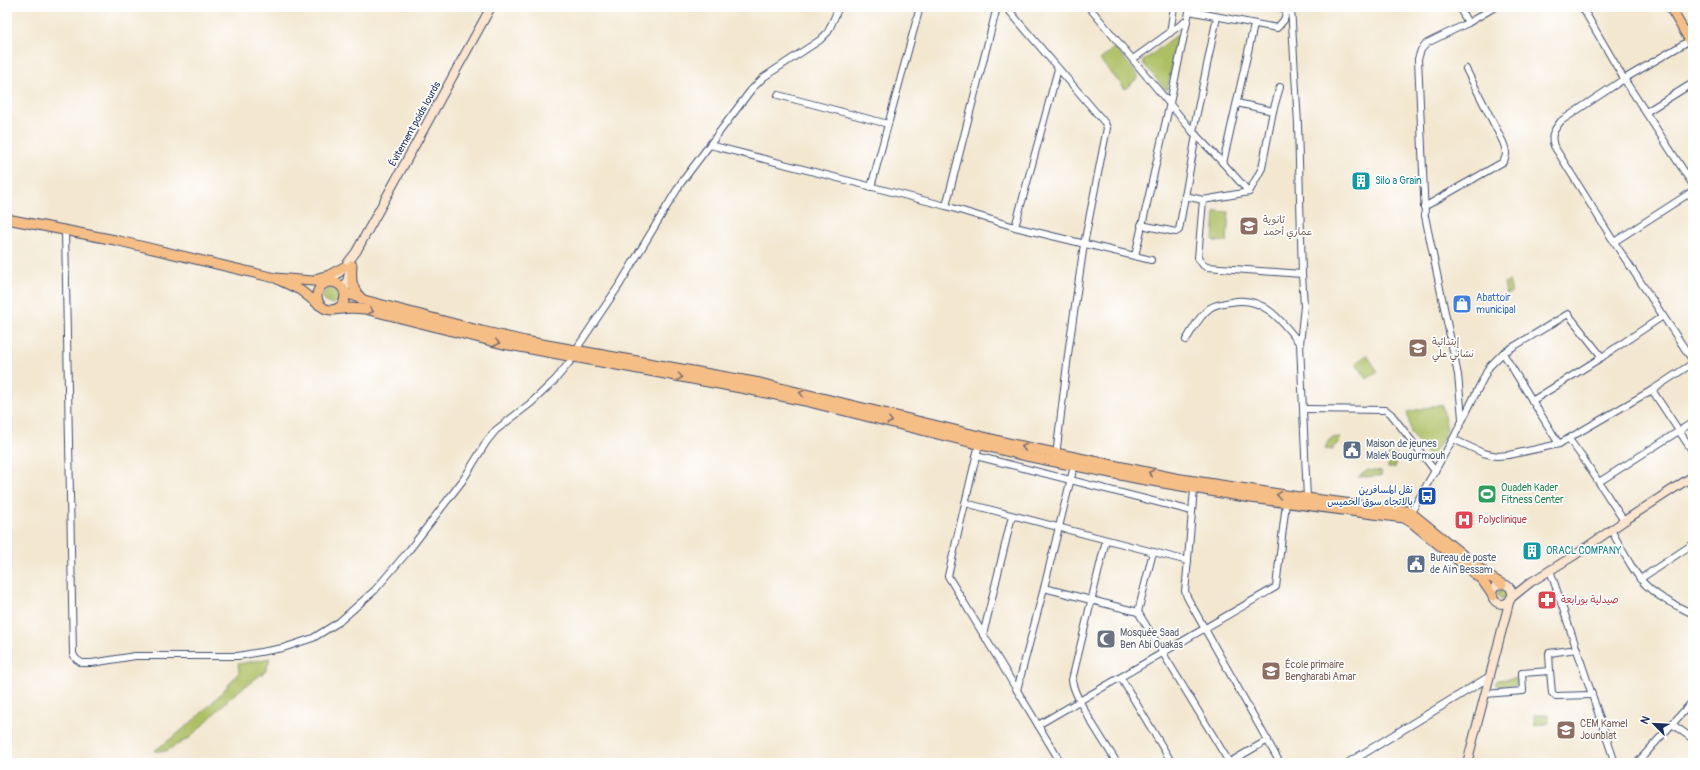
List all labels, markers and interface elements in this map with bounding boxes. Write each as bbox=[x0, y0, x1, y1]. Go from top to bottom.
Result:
street label: Évitement poids lourds bbox=[386, 79, 444, 168]
building icon: Silo a Grain bbox=[1350, 170, 1372, 192]
place label: Silo a Grain bbox=[1375, 175, 1422, 187]
place label: ثانوية عماري أحمد bbox=[1263, 214, 1313, 240]
school or university icon: ثانوية عماري أحمد bbox=[1238, 215, 1260, 237]
place label: Abattoir municipal bbox=[1476, 292, 1516, 316]
shop icon: Abattoir municipal bbox=[1451, 293, 1473, 315]
one-way arrow bbox=[368, 306, 375, 315]
place label: إبتدائية نشاني علي bbox=[1432, 336, 1474, 363]
school or university icon: إبتدائية نشاني علي bbox=[1407, 337, 1429, 359]
one-way arrow bbox=[494, 339, 501, 347]
one-way arrow bbox=[677, 372, 683, 381]
one-way arrow bbox=[799, 389, 805, 397]
one-way arrow bbox=[886, 417, 893, 425]
place label: Maison de jeunes Malek Bougurmouh bbox=[1366, 438, 1445, 462]
public building icon: Maison de jeunes Malek Bougurmouh bbox=[1341, 439, 1363, 461]
one-way arrow bbox=[1021, 443, 1027, 451]
one-way arrow bbox=[1148, 469, 1154, 478]
place label: Ouadeh Kader Fitness Center bbox=[1501, 482, 1564, 506]
sports icon: Ouadeh Kader Fitness Center bbox=[1476, 483, 1498, 505]
place label: نقل المسافرين بالاتجاه سوق الخميس bbox=[1327, 484, 1413, 508]
bus stop icon: نقل المسافرين بالاتجاه سوق الخميس bbox=[1416, 485, 1438, 507]
one-way arrow bbox=[1276, 491, 1282, 500]
hospital icon: Polyclinique bbox=[1453, 509, 1475, 531]
place label: Polyclinique bbox=[1478, 514, 1527, 526]
building icon: ORACL COMPANY bbox=[1521, 540, 1543, 562]
place label: ORACL COMPANY bbox=[1546, 545, 1622, 557]
place label: Bureau de poste de Aïn Bessam bbox=[1430, 552, 1496, 576]
public building icon: Bureau de poste de Aïn Bessam bbox=[1405, 553, 1427, 575]
pharmacy icon: صيدلية بورابعة bbox=[1536, 589, 1558, 611]
place label: صيدلية بورابعة bbox=[1561, 594, 1619, 606]
place label: Mosquée Saad Ben Abi Ouakas bbox=[1120, 627, 1183, 651]
mosque icon: Mosquée Saad Ben Abi Ouakas bbox=[1095, 628, 1117, 650]
place label: École primaire Bengharabi Amar bbox=[1285, 658, 1356, 683]
school or university icon: École primaire Bengharabi Amar bbox=[1260, 660, 1282, 682]
north arrow bbox=[1634, 704, 1674, 744]
text: N bbox=[1638, 714, 1653, 726]
place label: CEM Kamel Jounblat bbox=[1580, 718, 1628, 742]
school or university icon: CEM Kamel Jounblat bbox=[1555, 719, 1577, 741]

